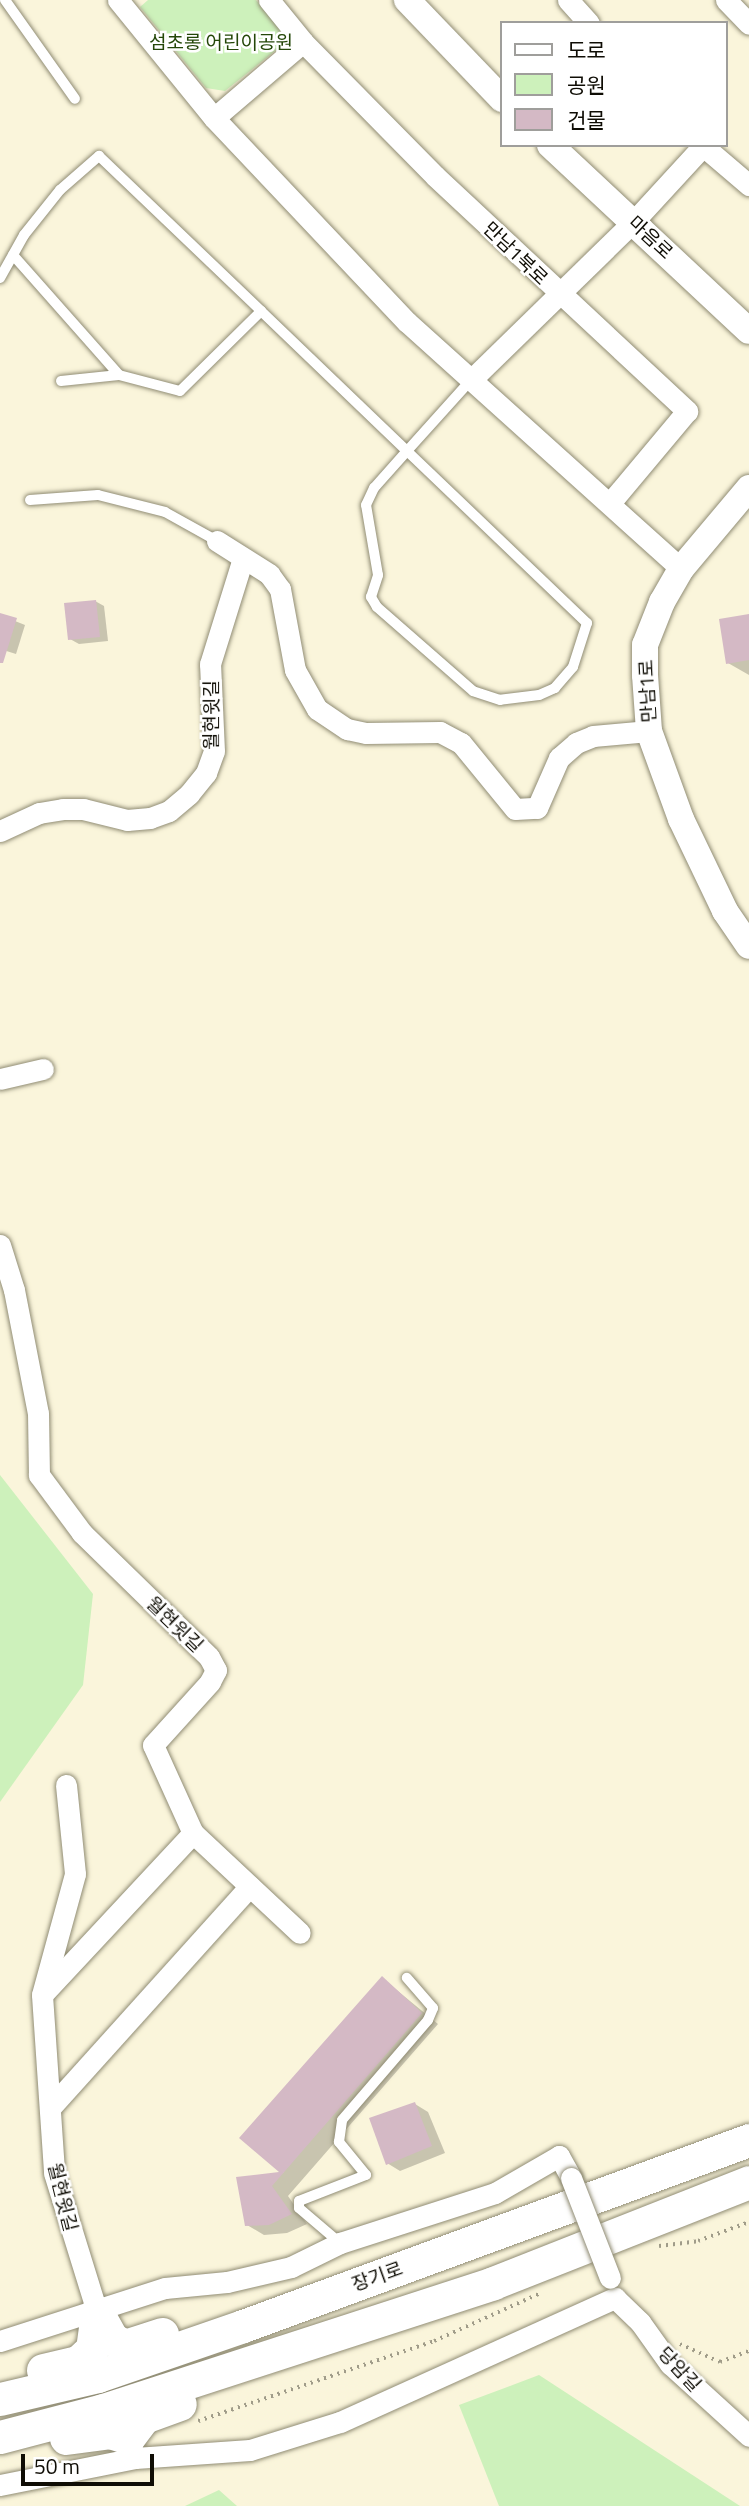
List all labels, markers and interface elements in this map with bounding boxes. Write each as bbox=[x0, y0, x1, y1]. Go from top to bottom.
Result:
legend bbox=[500, 21, 728, 147]
park label: 섬초롱 어린이공원 bbox=[149, 31, 293, 53]
text: 도로 bbox=[567, 34, 606, 66]
text: 공원 bbox=[567, 69, 606, 101]
text: 건물 bbox=[567, 104, 606, 136]
street label: 마음로 bbox=[624, 211, 678, 263]
street label: 만남1북로 bbox=[479, 217, 553, 289]
street label: 만남1로 bbox=[634, 659, 660, 723]
street label: 월현윗길 bbox=[200, 680, 222, 750]
street label: 월현윗길 bbox=[142, 1592, 208, 1656]
street label: 월현윗길 bbox=[43, 2160, 83, 2234]
street label: 장기로 bbox=[348, 2256, 406, 2296]
street label: 당암길 bbox=[654, 2342, 706, 2396]
scale bar bbox=[24, 2440, 158, 2484]
text: 50 m bbox=[34, 2450, 80, 2482]

